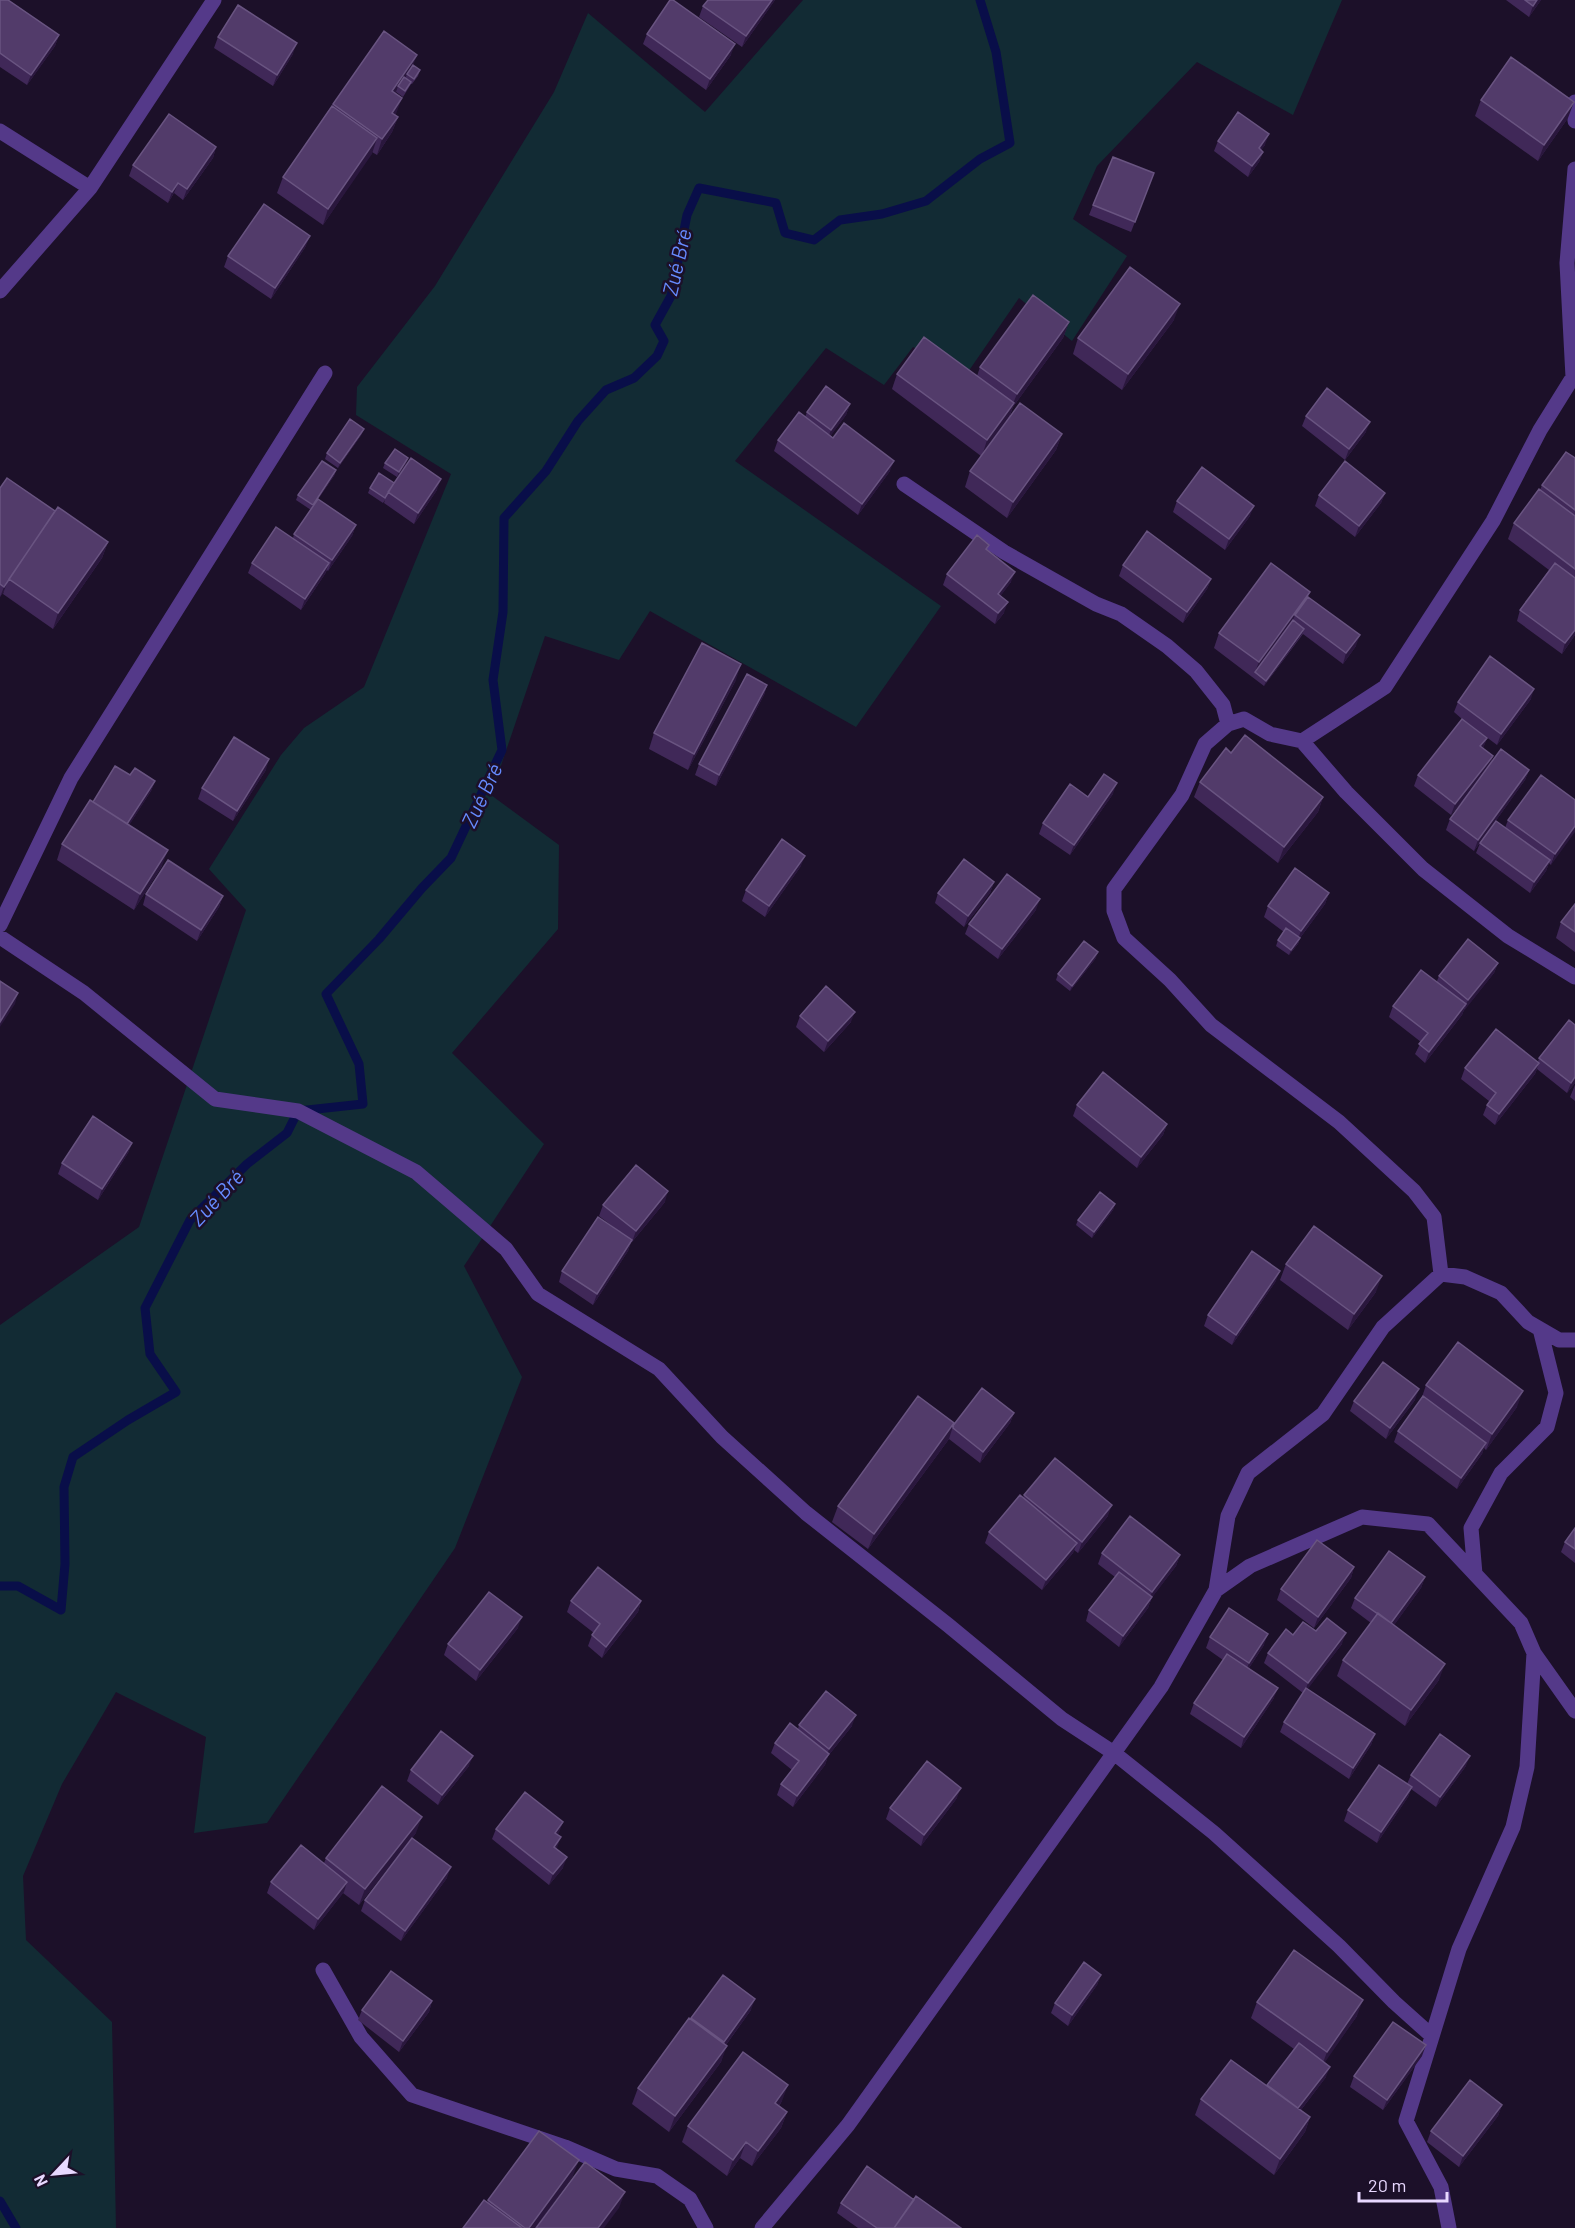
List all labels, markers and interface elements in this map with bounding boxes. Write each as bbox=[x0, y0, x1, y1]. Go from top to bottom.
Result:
water label: Zué Bré bbox=[656, 226, 696, 298]
water label: Zué Bré bbox=[455, 759, 507, 831]
water label: Zué Bré bbox=[184, 1164, 248, 1230]
north arrow bbox=[24, 2144, 84, 2204]
scale bar bbox=[1359, 2165, 1448, 2203]
text: N bbox=[29, 2172, 51, 2190]
text: 20 m bbox=[1368, 2174, 1406, 2196]

